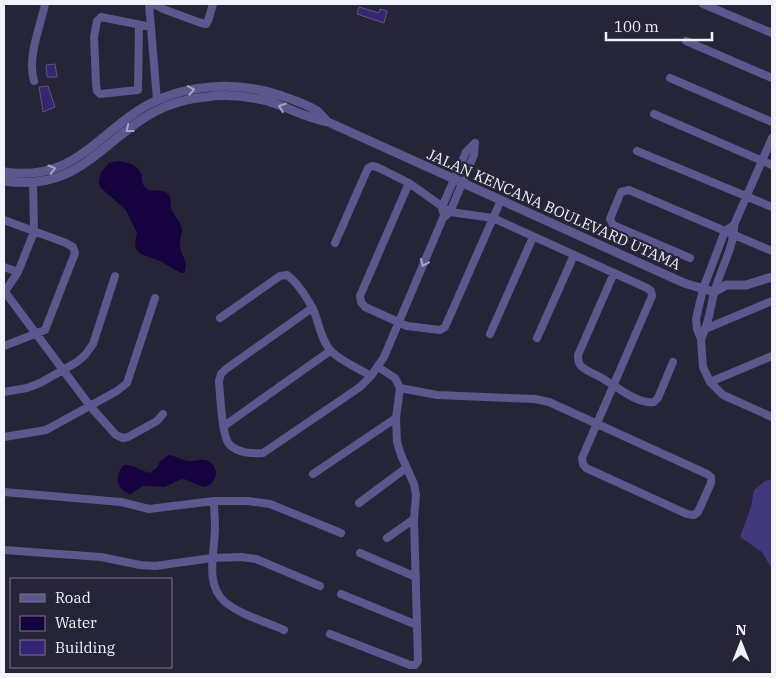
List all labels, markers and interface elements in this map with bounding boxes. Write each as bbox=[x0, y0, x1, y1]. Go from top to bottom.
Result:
scale bar bbox=[606, 10, 712, 42]
text: 100 m bbox=[614, 17, 659, 36]
one-way arrow bbox=[187, 85, 196, 96]
one-way arrow bbox=[278, 103, 287, 113]
one-way arrow bbox=[126, 124, 135, 132]
street label: JALAN KENCANA BOULEVARD UTAMA bbox=[424, 144, 684, 274]
one-way arrow bbox=[47, 164, 56, 175]
one-way arrow bbox=[420, 258, 430, 267]
legend bbox=[10, 578, 172, 668]
text: Road bbox=[55, 588, 91, 607]
text: Water bbox=[55, 613, 97, 632]
north arrow bbox=[716, 618, 766, 668]
text: N bbox=[735, 621, 747, 639]
text: Building bbox=[55, 638, 115, 657]

